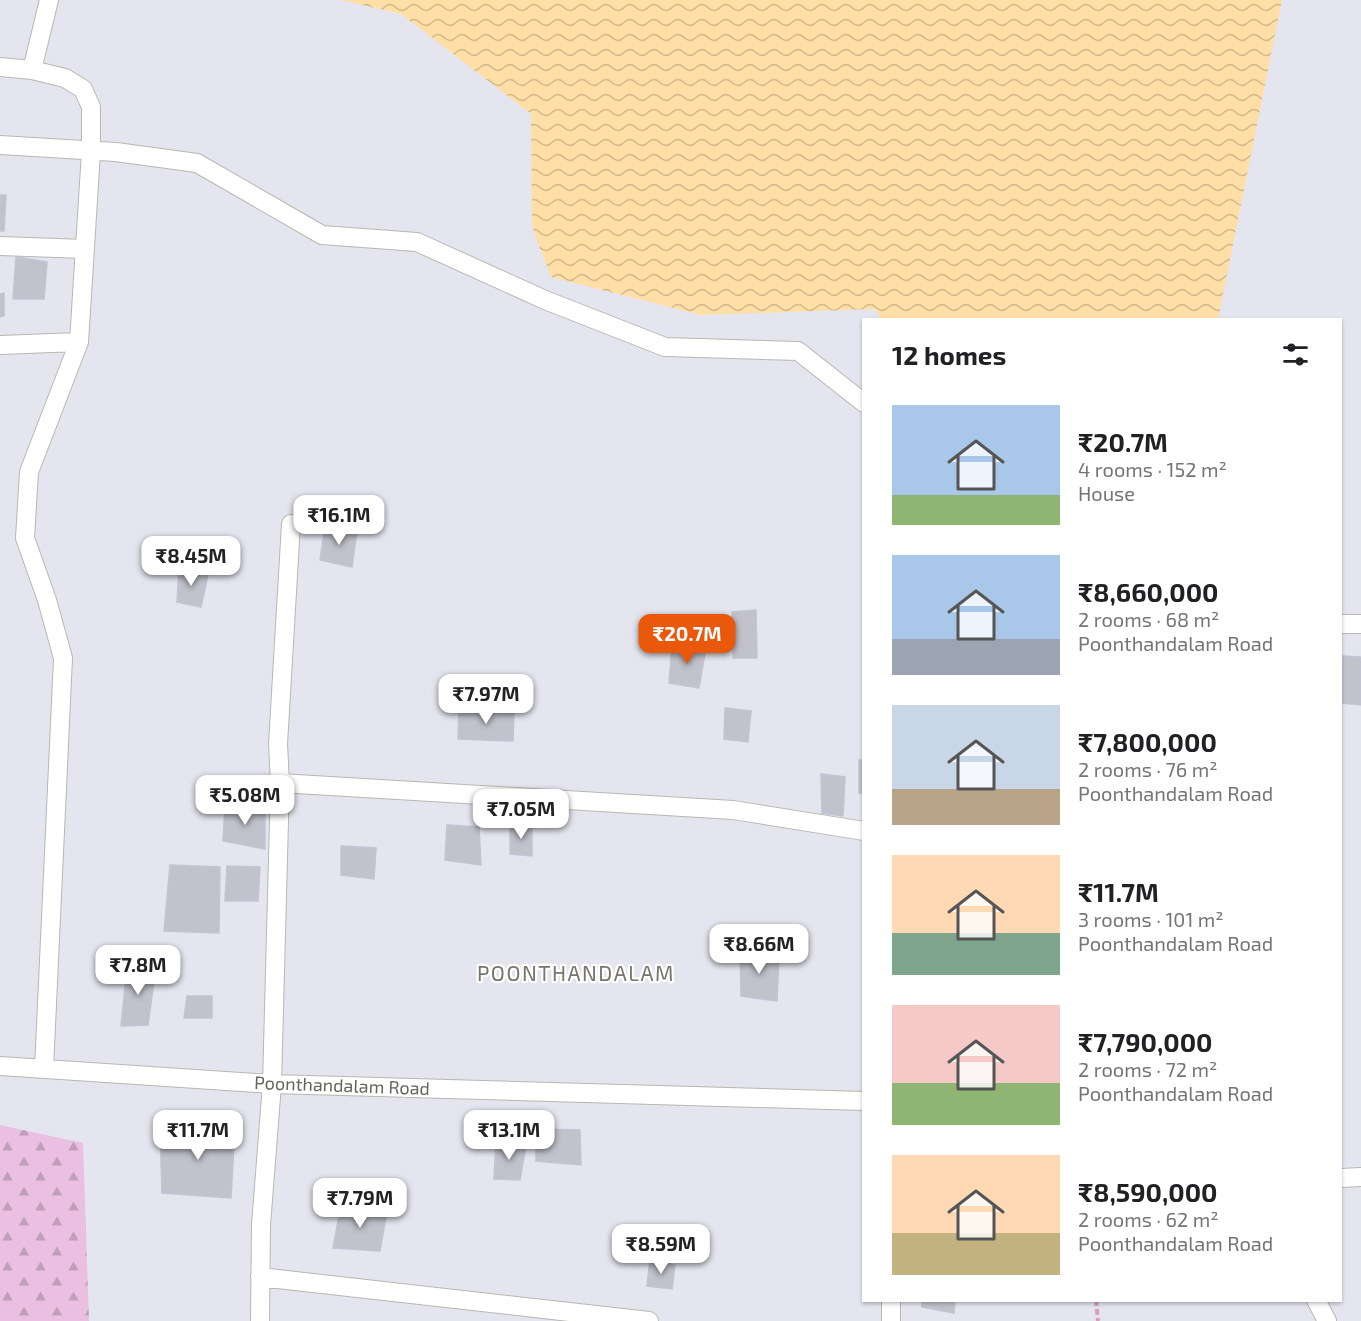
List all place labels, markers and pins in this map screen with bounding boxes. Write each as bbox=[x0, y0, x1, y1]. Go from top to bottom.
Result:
pin: ₹16.1M bbox=[290, 495, 388, 546]
pin: ₹8.45M bbox=[142, 536, 240, 587]
pin: ₹20.7M bbox=[638, 614, 736, 665]
pin: ₹7.97M bbox=[437, 674, 535, 725]
pin: ₹5.08M bbox=[196, 775, 294, 826]
pin: ₹7.05M bbox=[472, 789, 570, 840]
pin: ₹8.66M bbox=[710, 924, 808, 975]
pin: ₹7.8M bbox=[96, 945, 180, 996]
pin: ₹11.7M bbox=[149, 1110, 247, 1161]
pin: ₹13.1M bbox=[460, 1110, 558, 1161]
pin: ₹7.79M bbox=[311, 1178, 409, 1229]
pin: ₹8.59M bbox=[612, 1224, 710, 1275]

